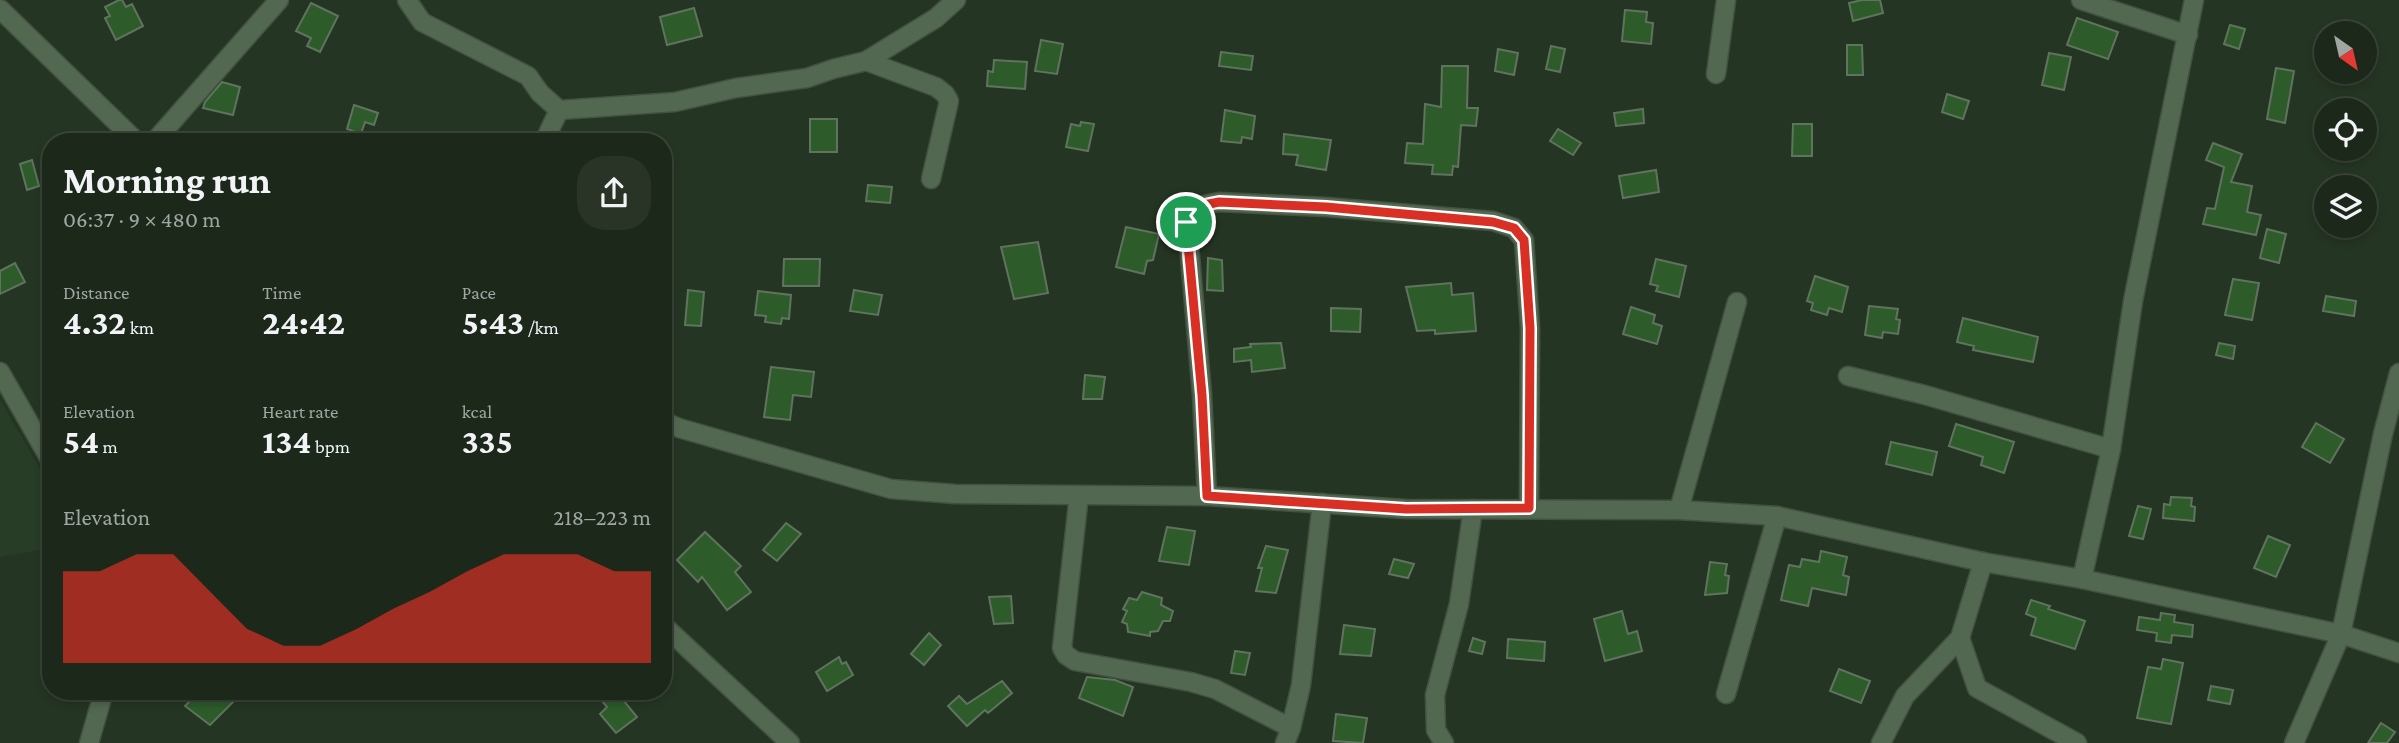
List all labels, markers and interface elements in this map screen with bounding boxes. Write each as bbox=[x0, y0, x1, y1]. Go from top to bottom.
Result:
north arrow bbox=[2314, 21, 2376, 84]
map controls bbox=[2314, 21, 2377, 238]
button: locate bbox=[2314, 98, 2377, 161]
button: share bbox=[577, 156, 651, 230]
text: Morning run bbox=[63, 159, 271, 201]
button: layers bbox=[2314, 175, 2377, 238]
pin bbox=[1156, 192, 1216, 252]
icon: arrive bbox=[1167, 203, 1205, 241]
text: 06:37 · 9 × 480 m bbox=[63, 206, 221, 232]
text: Distance bbox=[63, 282, 129, 303]
text: Time bbox=[262, 282, 301, 303]
text: Pace bbox=[462, 282, 496, 303]
text: 4.32 bbox=[63, 303, 126, 342]
text: 24:42 bbox=[262, 303, 345, 342]
text: 5:43 bbox=[462, 303, 524, 342]
text: km bbox=[126, 317, 154, 338]
text: /km bbox=[524, 317, 559, 338]
text: Elevation bbox=[63, 401, 135, 422]
text: Heart rate bbox=[262, 401, 338, 422]
text: kcal bbox=[462, 401, 492, 422]
text: 54 bbox=[63, 422, 99, 461]
text: 134 bbox=[262, 422, 311, 461]
text: 335 bbox=[462, 422, 513, 461]
text: m bbox=[99, 436, 118, 457]
text: bpm bbox=[311, 436, 350, 457]
text: Elevation bbox=[63, 504, 150, 530]
text: 218–223 m bbox=[553, 504, 651, 530]

